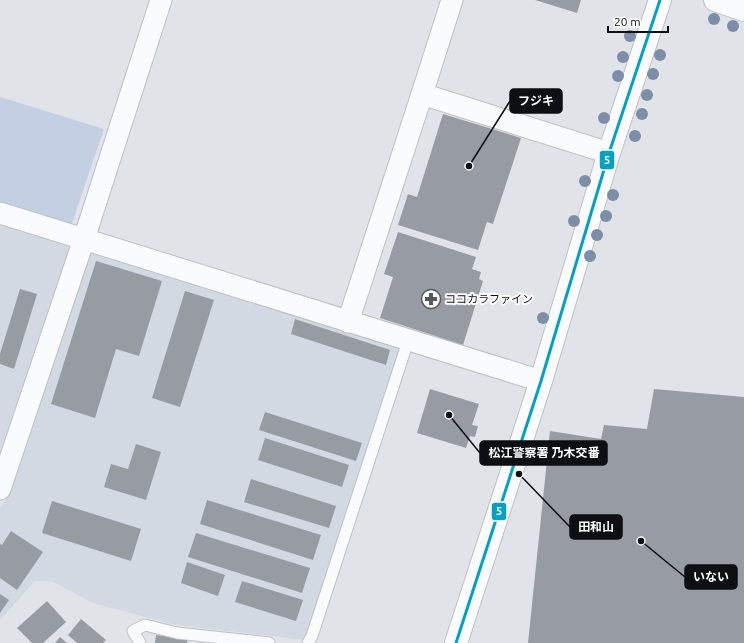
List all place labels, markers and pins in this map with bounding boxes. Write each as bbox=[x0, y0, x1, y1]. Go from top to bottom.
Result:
callout: フジキ bbox=[510, 89, 562, 113]
pharmacy icon: ココカラファイン bbox=[420, 288, 442, 310]
place label: ココカラファイン bbox=[445, 293, 533, 305]
callout: 松江警察署 乃木交番 bbox=[480, 441, 607, 465]
callout: 田和山 bbox=[570, 515, 622, 539]
callout: いない bbox=[685, 565, 737, 589]

